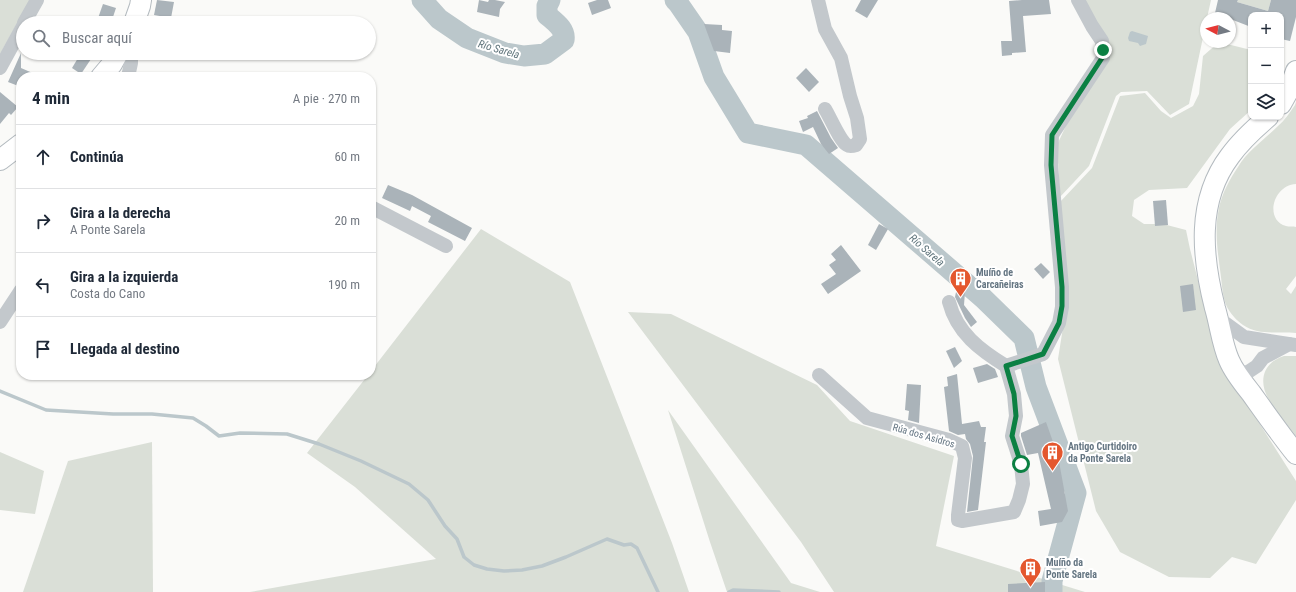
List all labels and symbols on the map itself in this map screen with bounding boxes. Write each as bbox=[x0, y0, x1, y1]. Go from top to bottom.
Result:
north arrow bbox=[1200, 12, 1236, 48]
water label: Río Sarela bbox=[477, 37, 521, 62]
route end bbox=[1094, 41, 1112, 59]
water label: Río Sarela bbox=[906, 232, 947, 269]
building icon: Muíño de Carcañeiras bbox=[947, 265, 973, 298]
place label: Muíño de Carcañeiras bbox=[976, 267, 1024, 290]
street label: Rúa dos Asidros bbox=[891, 421, 957, 450]
building icon: Antigo Curtidoiro da Ponte Sarela bbox=[1039, 439, 1065, 472]
place label: Antigo Curtidoiro da Ponte Sarela bbox=[1068, 441, 1137, 464]
route start bbox=[1012, 455, 1030, 473]
building icon: Muíño da Ponte Sarela bbox=[1018, 555, 1044, 588]
place label: Muíño da Ponte Sarela bbox=[1046, 557, 1097, 580]

